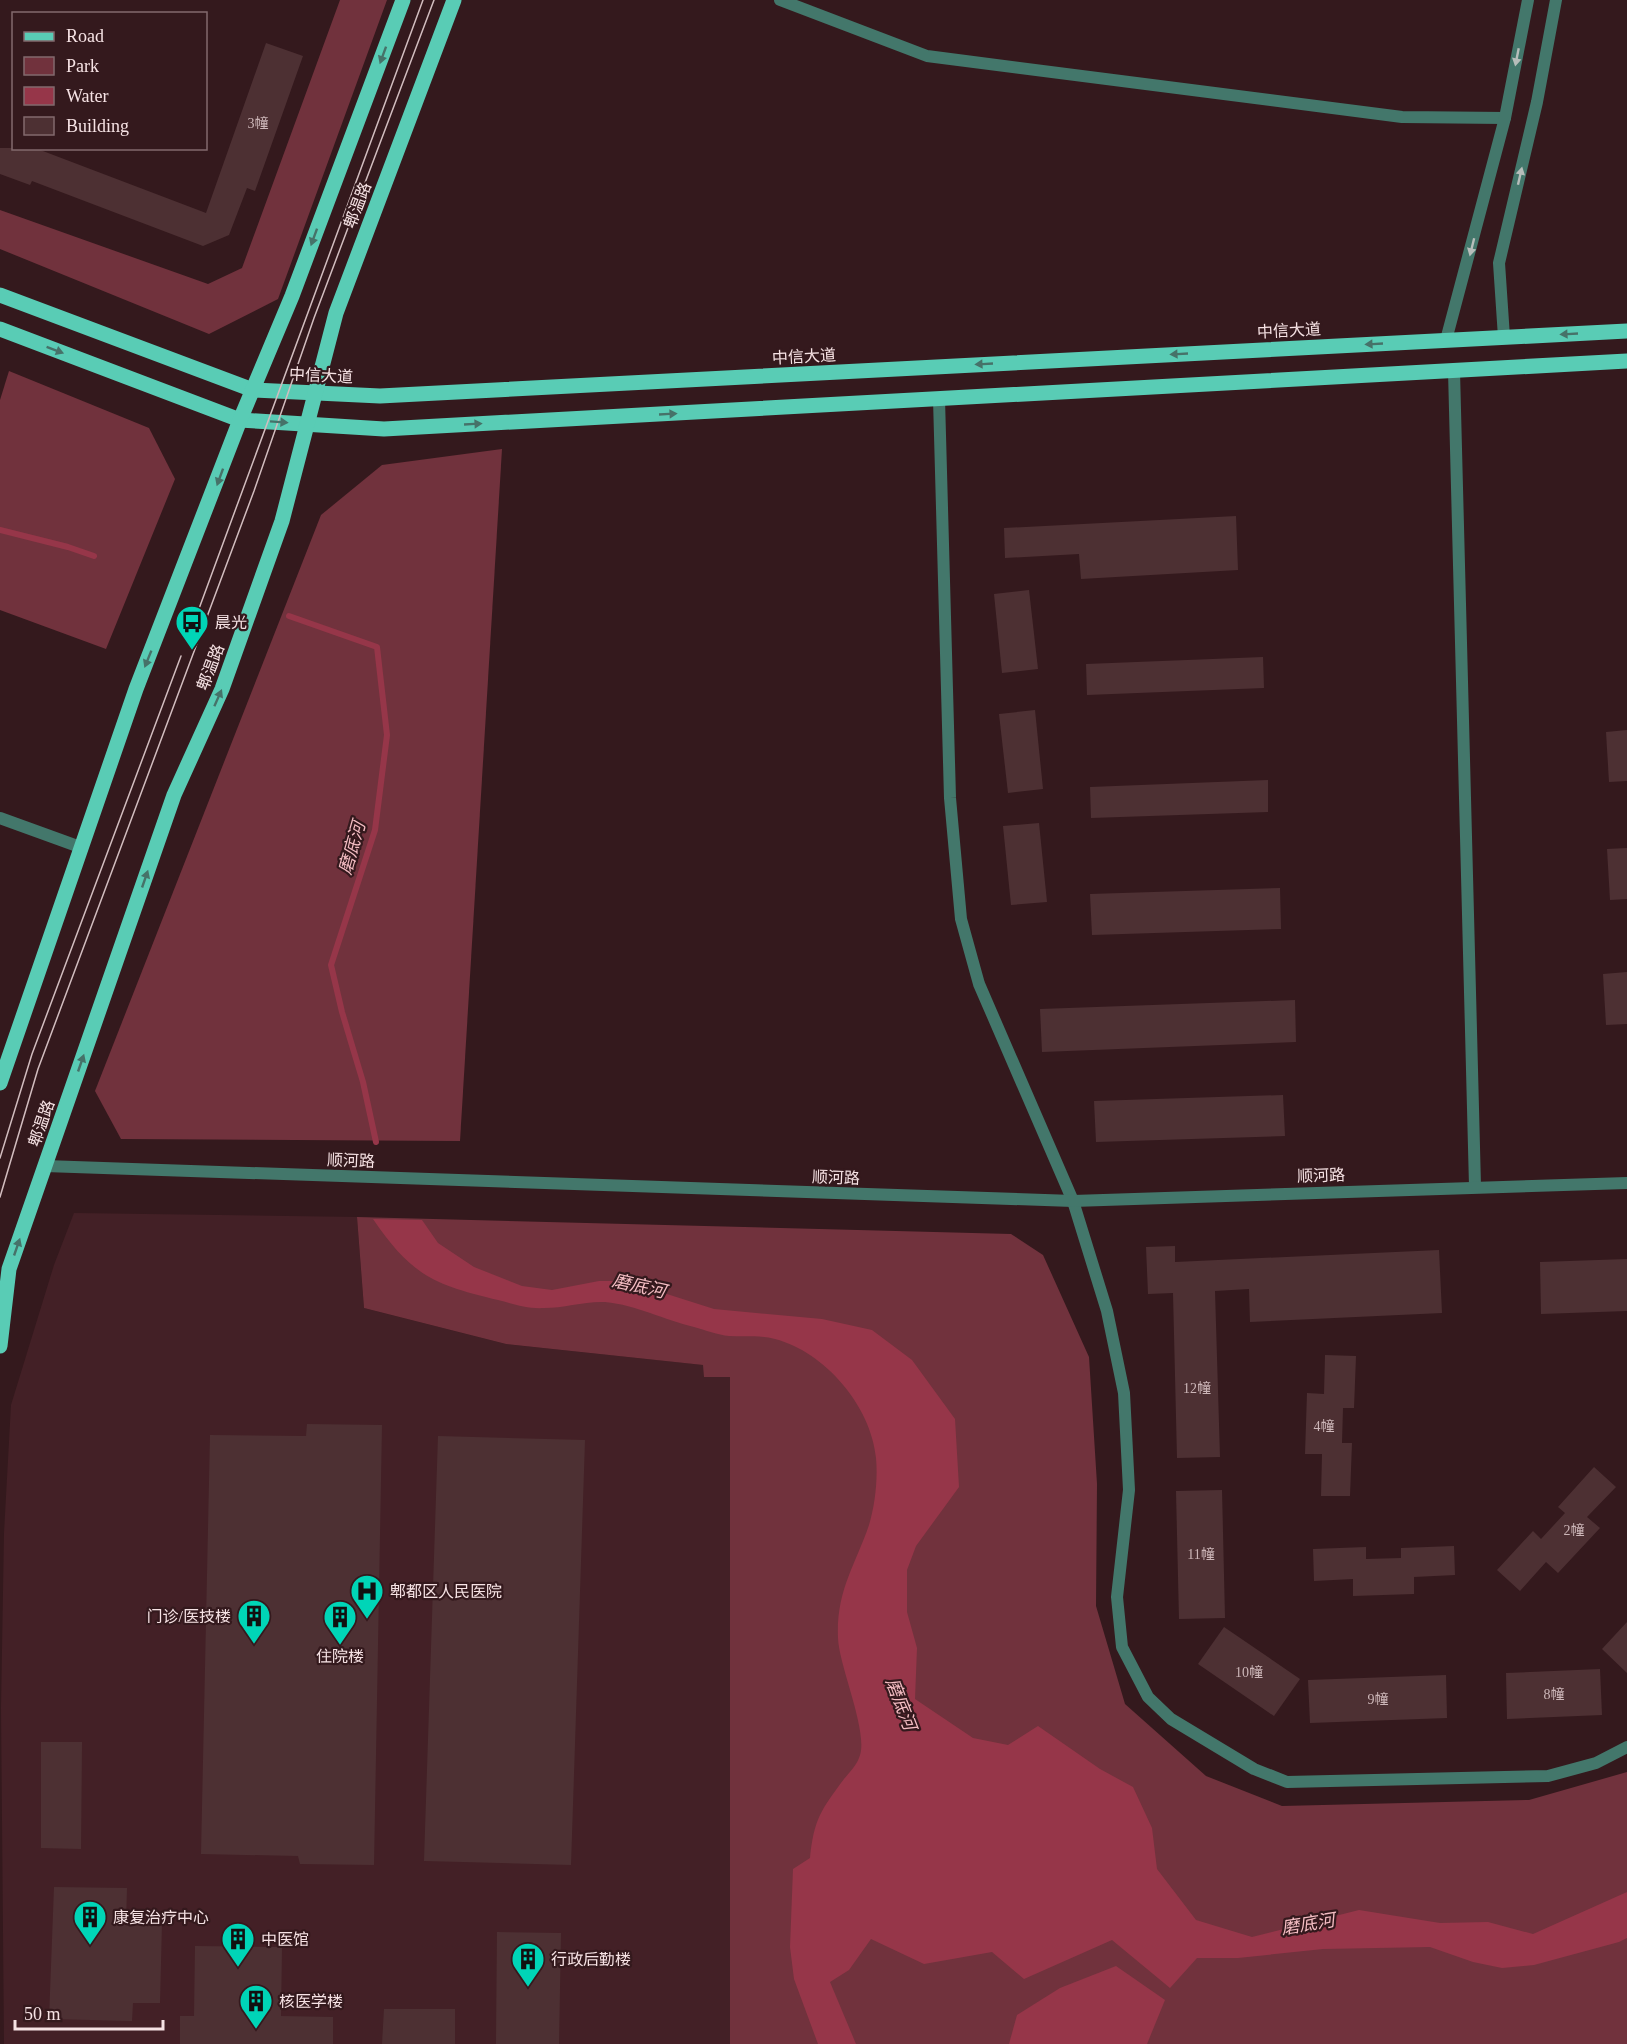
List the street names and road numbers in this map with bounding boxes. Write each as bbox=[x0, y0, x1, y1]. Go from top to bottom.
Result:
street label: 郫温路 bbox=[341, 180, 374, 231]
street label: 中信大道 bbox=[1257, 320, 1321, 341]
street label: 中信大道 bbox=[772, 346, 836, 367]
street label: 中信大道 bbox=[289, 365, 353, 386]
street label: 郫温路 bbox=[194, 642, 227, 693]
street label: 郫温路 bbox=[26, 1098, 57, 1149]
street label: 顺河路 bbox=[327, 1151, 375, 1170]
street label: 顺河路 bbox=[1297, 1166, 1345, 1185]
street label: 顺河路 bbox=[812, 1168, 860, 1187]

